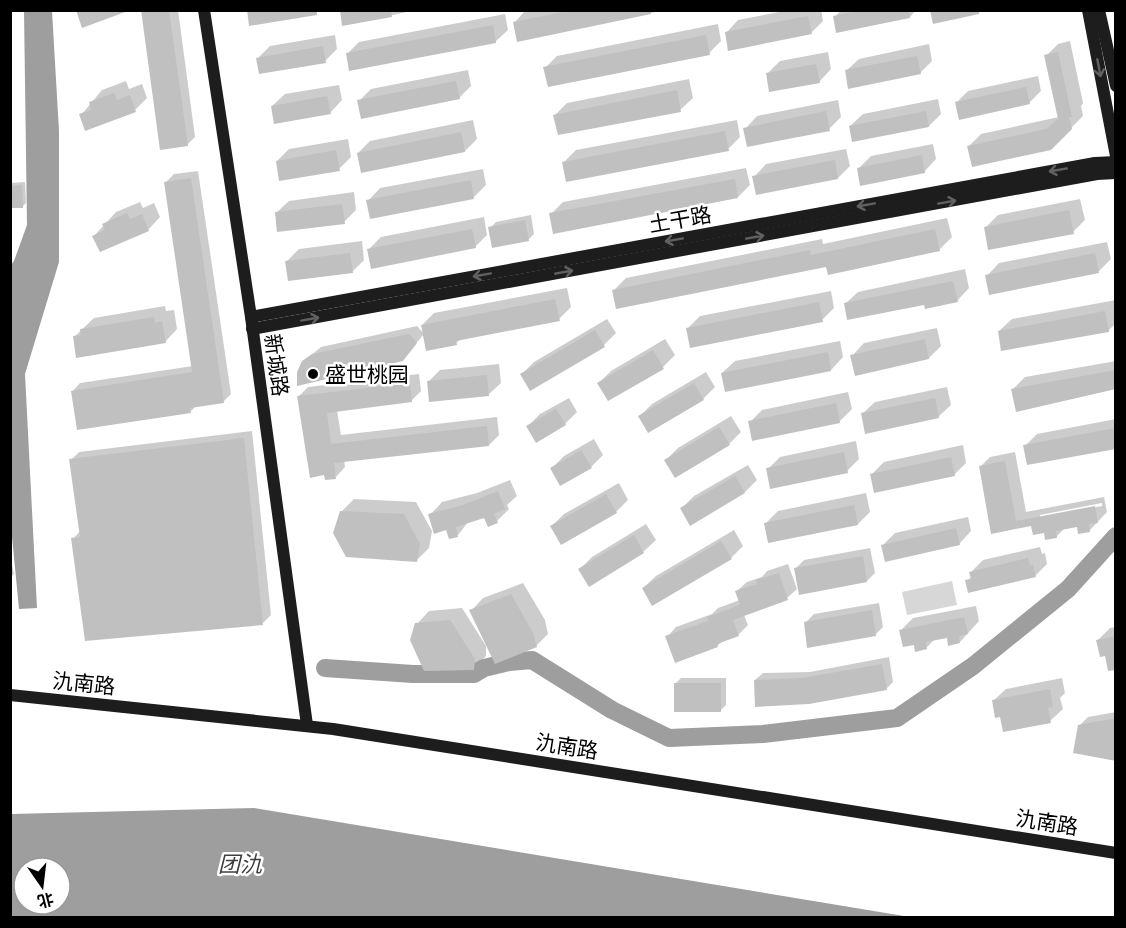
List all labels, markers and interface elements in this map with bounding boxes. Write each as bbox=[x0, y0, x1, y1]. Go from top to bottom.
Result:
one-way arrow bbox=[1094, 58, 1105, 77]
one-way arrow bbox=[1048, 165, 1068, 176]
one-way arrow bbox=[937, 196, 956, 207]
street label: 土干路 bbox=[647, 200, 713, 238]
one-way arrow bbox=[857, 200, 876, 211]
one-way arrow bbox=[745, 231, 765, 242]
one-way arrow bbox=[665, 235, 684, 246]
one-way arrow bbox=[553, 266, 573, 277]
one-way arrow bbox=[473, 270, 493, 281]
one-way arrow bbox=[299, 313, 319, 324]
street label: 新城路 bbox=[259, 332, 295, 398]
place label: 盛世桃园 bbox=[325, 360, 409, 388]
marker: 盛世桃园 bbox=[306, 367, 320, 381]
street label: 氿南路 bbox=[51, 666, 117, 700]
street label: 氿南路 bbox=[534, 727, 600, 765]
street label: 氿南路 bbox=[1014, 803, 1080, 841]
water label: 团氿 bbox=[218, 848, 262, 878]
north arrow bbox=[12, 856, 72, 916]
text: 北 bbox=[35, 888, 56, 913]

